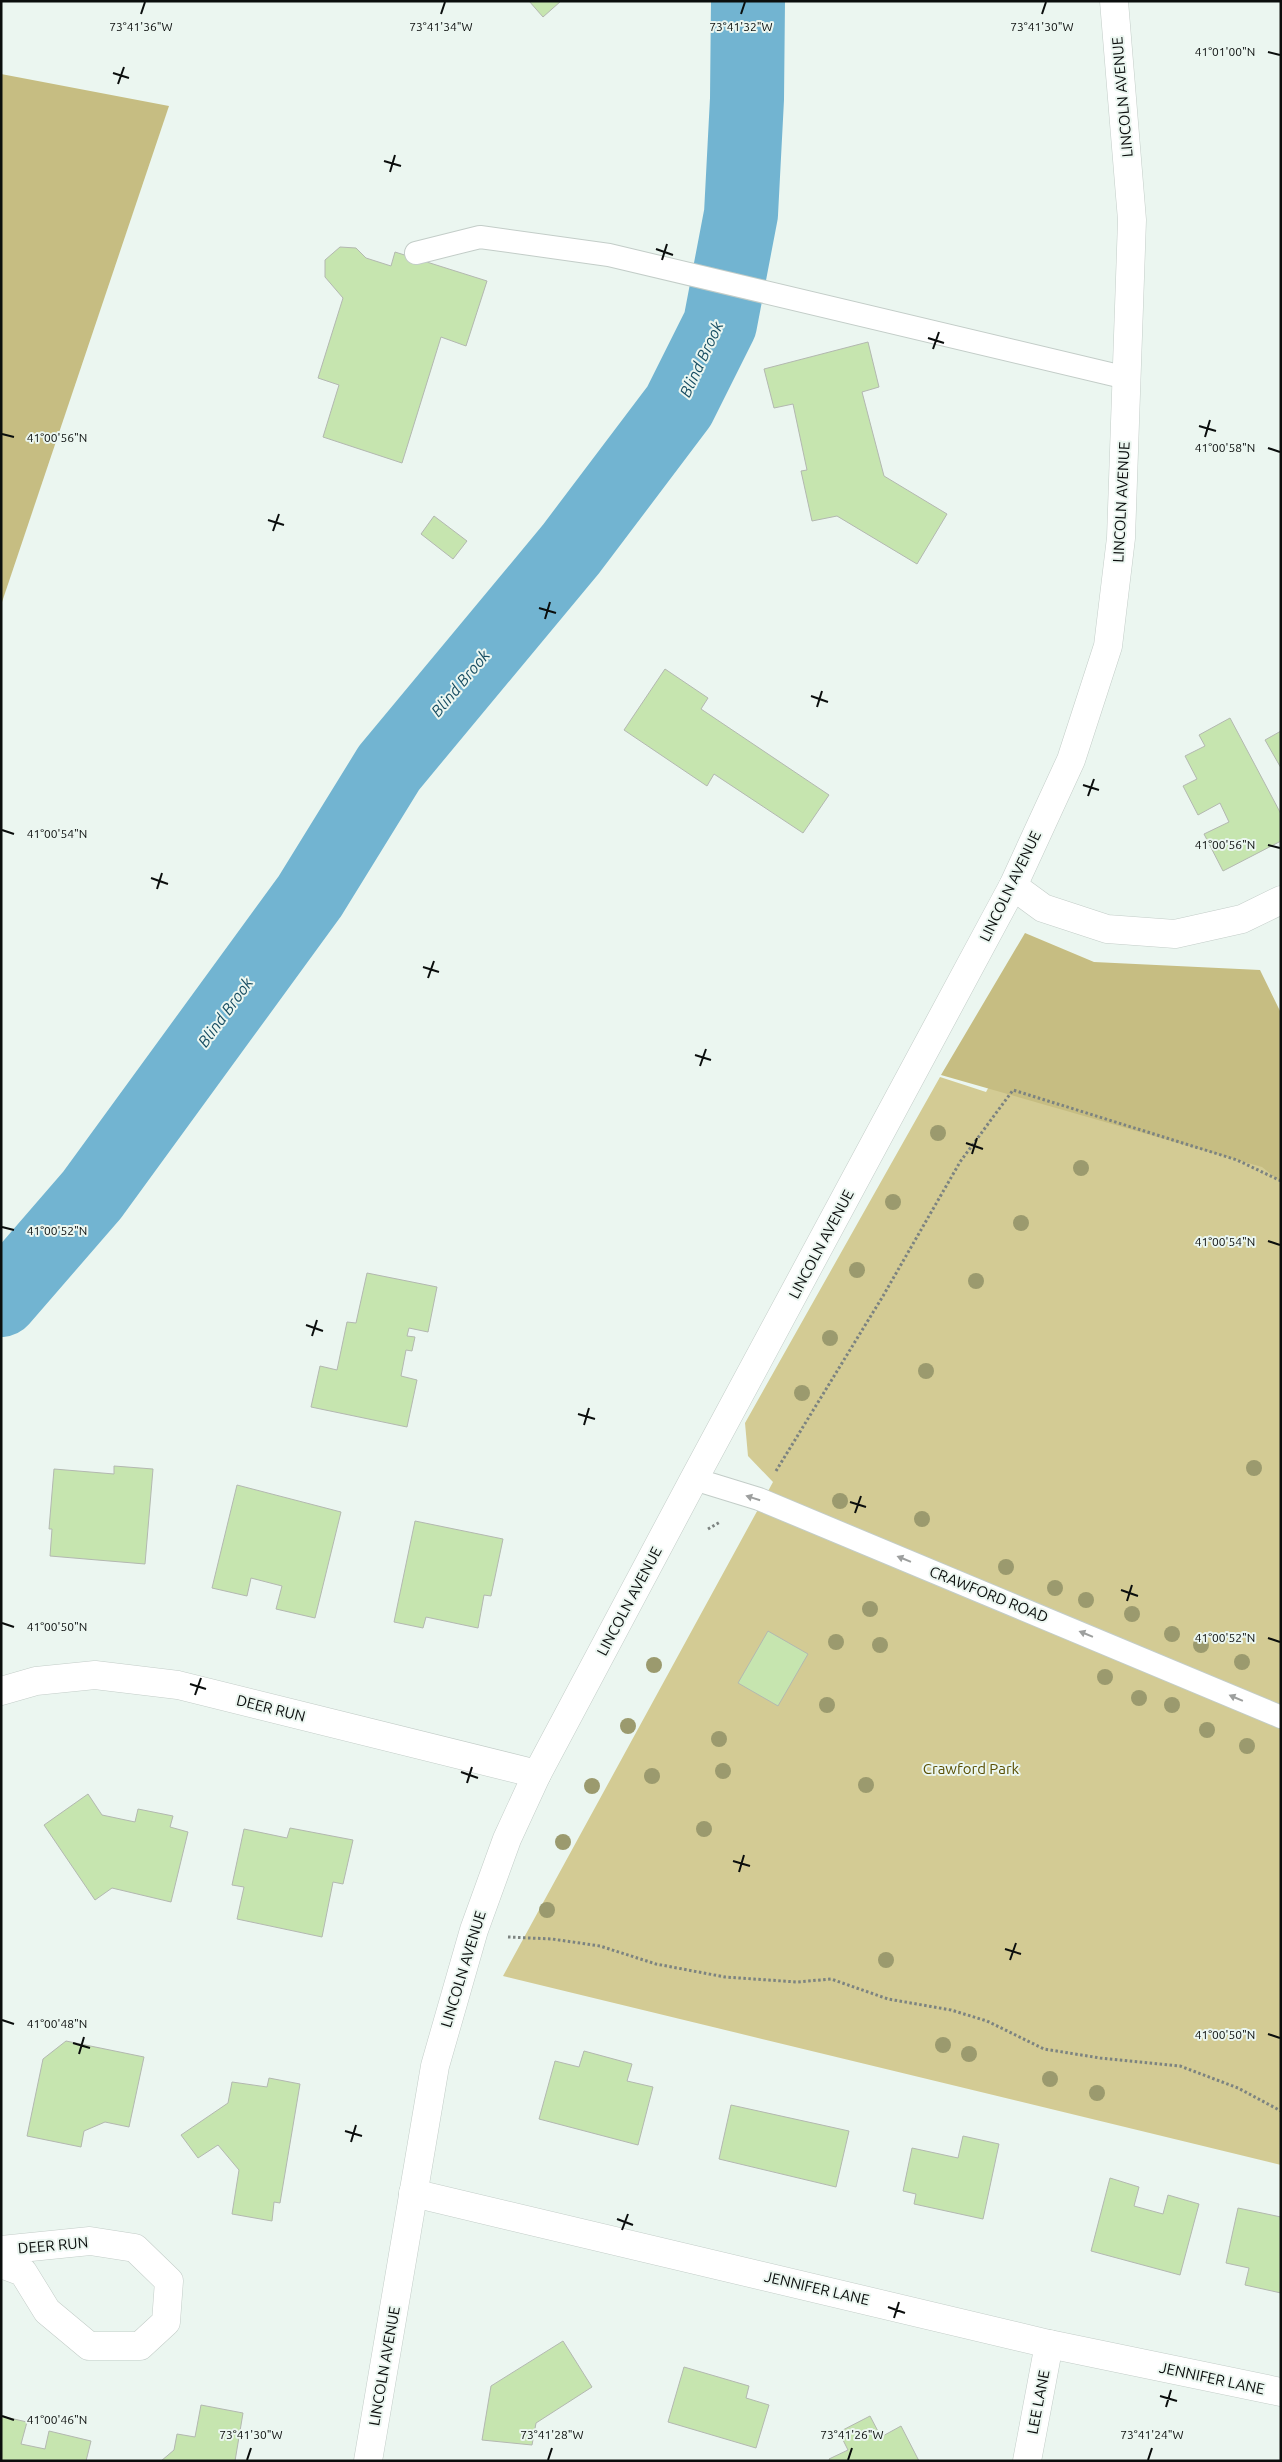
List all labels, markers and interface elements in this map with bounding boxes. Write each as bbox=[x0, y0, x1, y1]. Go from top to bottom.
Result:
text: 73°41'36"W bbox=[109, 20, 173, 33]
text: 73°41'34"W bbox=[409, 20, 473, 33]
text: 73°41'32"W bbox=[709, 20, 773, 33]
text: 73°41'30"W bbox=[1010, 20, 1074, 33]
street label: LINCOLN AVENUE bbox=[1108, 36, 1136, 158]
text: 41°01'00"N bbox=[1195, 45, 1255, 58]
water label: Blind Brook bbox=[676, 318, 727, 400]
text: 41°00'56"N bbox=[27, 431, 87, 444]
street label: LINCOLN AVENUE bbox=[1109, 441, 1133, 563]
text: 41°00'58"N bbox=[1195, 441, 1255, 454]
water label: Blind Brook bbox=[427, 645, 494, 720]
text: 41°00'54"N bbox=[27, 827, 87, 840]
street label: LINCOLN AVENUE bbox=[976, 828, 1044, 944]
text: 41°00'56"N bbox=[1195, 838, 1255, 851]
water label: Blind Brook bbox=[194, 973, 257, 1050]
street label: LINCOLN AVENUE bbox=[785, 1187, 857, 1301]
text: 41°00'52"N bbox=[27, 1224, 87, 1237]
text: 41°00'54"N bbox=[1195, 1235, 1255, 1248]
one-way arrow bbox=[746, 1493, 761, 1501]
street label: LINCOLN AVENUE bbox=[593, 1544, 665, 1658]
one-way arrow bbox=[896, 1555, 911, 1563]
street label: CRAWFORD ROAD bbox=[927, 1562, 1051, 1626]
text: 41°00'50"N bbox=[27, 1620, 87, 1633]
one-way arrow bbox=[1079, 1630, 1093, 1638]
text: 41°00'52"N bbox=[1195, 1631, 1255, 1644]
street label: DEER RUN bbox=[235, 1691, 307, 1725]
one-way arrow bbox=[1229, 1693, 1243, 1701]
park label: Crawford Park bbox=[923, 1760, 1020, 1777]
street label: LINCOLN AVENUE bbox=[437, 1909, 489, 2029]
text: 41°00'48"N bbox=[27, 2017, 87, 2030]
text: 41°00'50"N bbox=[1195, 2028, 1255, 2041]
street label: DEER RUN bbox=[17, 2233, 89, 2257]
street label: JENNIFER LANE bbox=[763, 2268, 871, 2308]
street label: LINCOLN AVENUE bbox=[365, 2305, 403, 2427]
street label: JENNIFER LANE bbox=[1158, 2359, 1266, 2397]
street label: LEE LANE bbox=[1023, 2369, 1053, 2435]
text: 41°00'46"N bbox=[27, 2413, 87, 2426]
text: 73°41'30"W bbox=[219, 2428, 283, 2441]
text: 73°41'28"W bbox=[520, 2428, 584, 2441]
text: 73°41'26"W bbox=[820, 2428, 884, 2441]
text: 73°41'24"W bbox=[1120, 2428, 1184, 2441]

